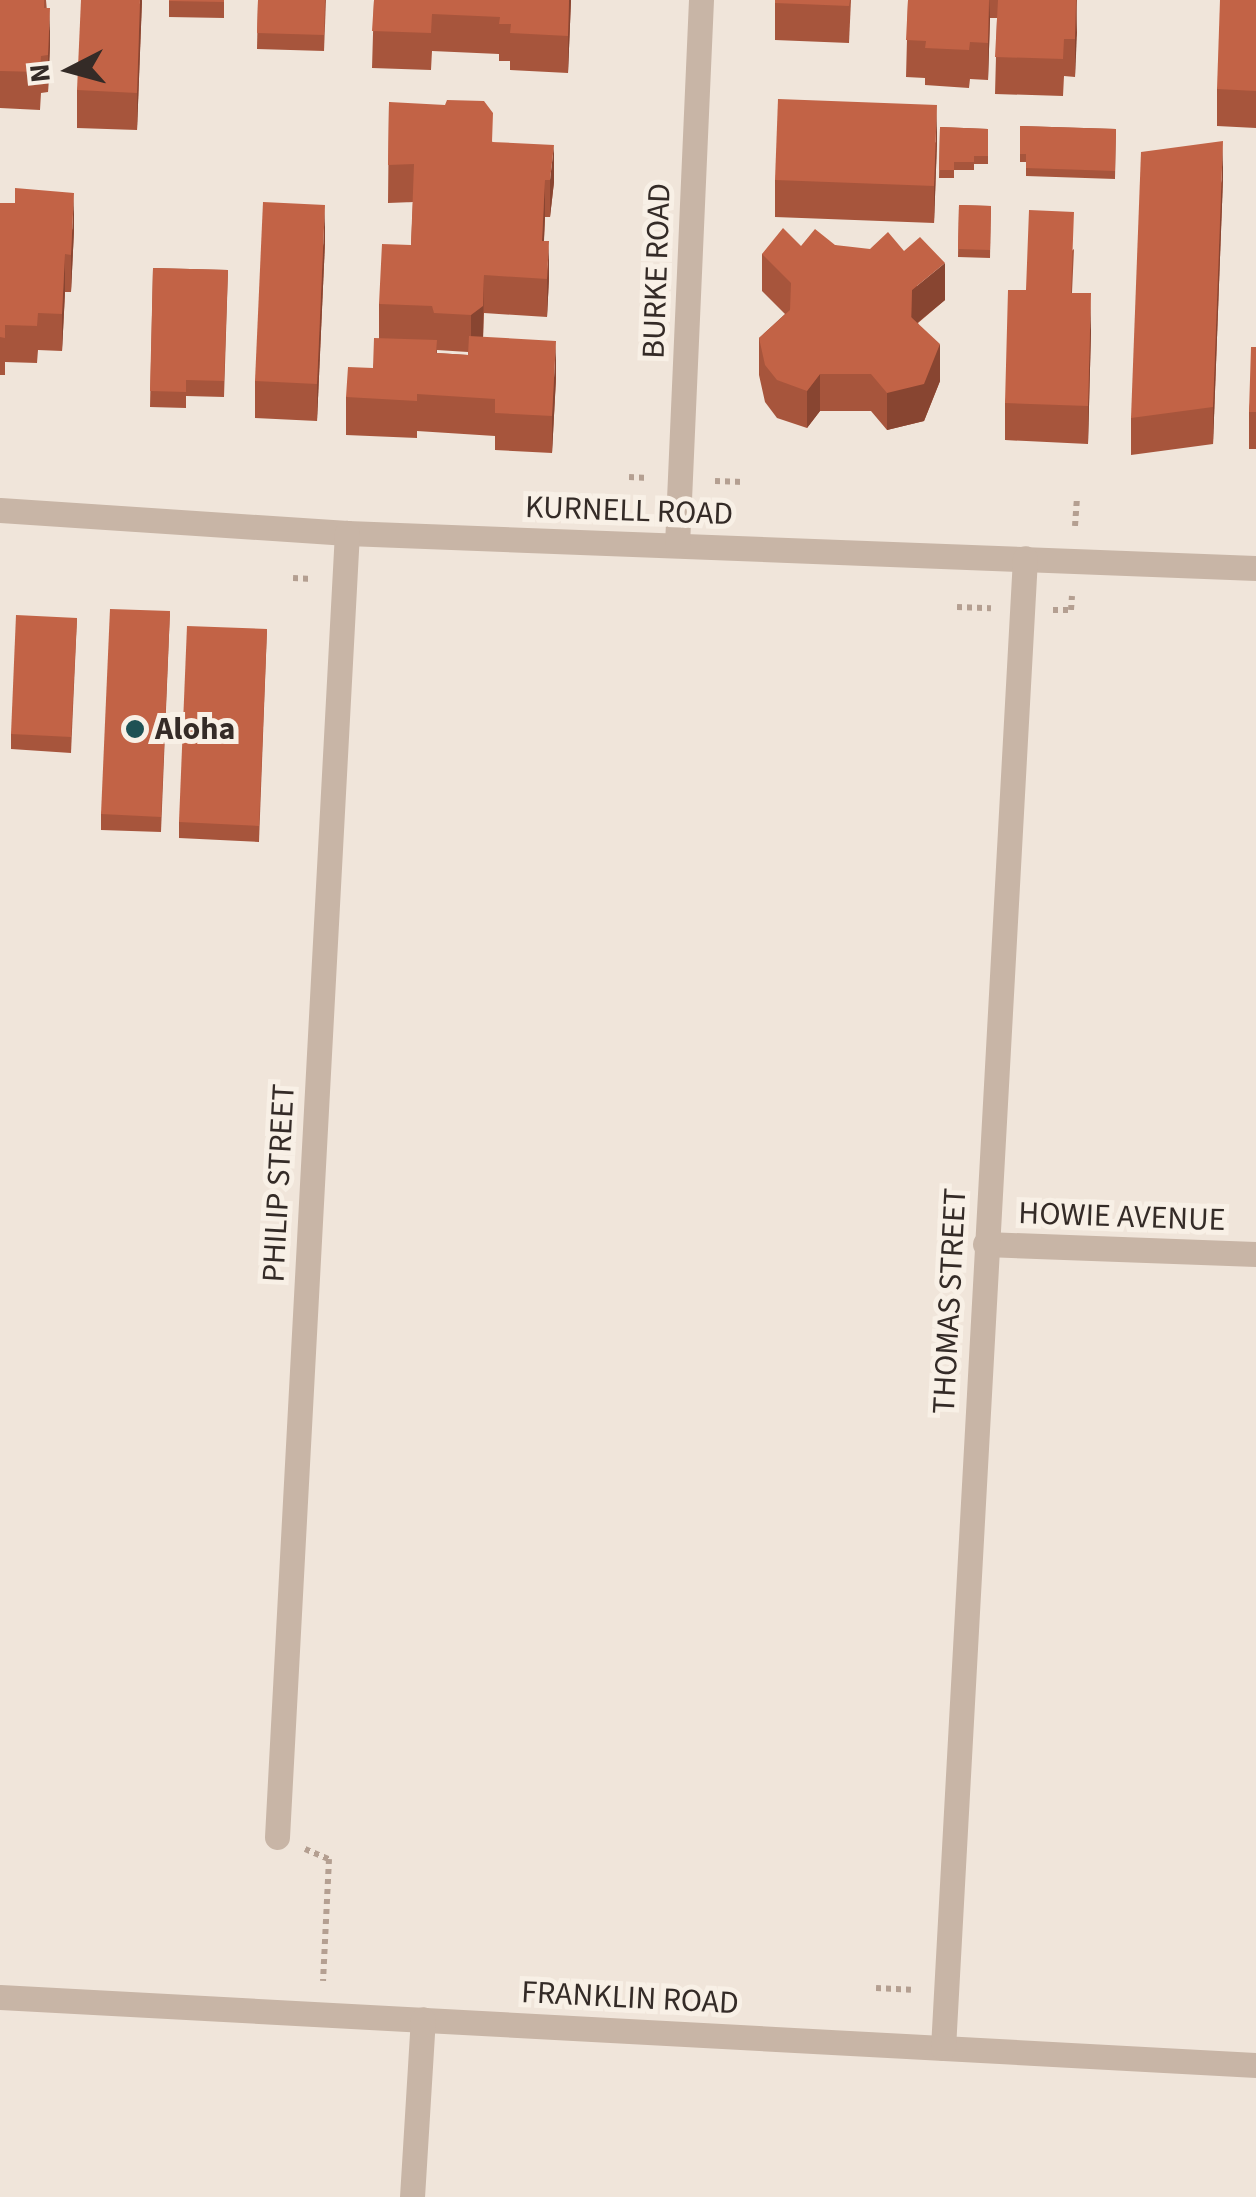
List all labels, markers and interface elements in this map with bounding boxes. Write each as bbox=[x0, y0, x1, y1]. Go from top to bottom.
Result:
north arrow bbox=[20, 20, 120, 120]
text: N bbox=[19, 62, 61, 84]
street label: BURKE ROAD bbox=[635, 183, 679, 359]
street label: KURNELL ROAD bbox=[524, 488, 734, 534]
place label: Aloha bbox=[155, 710, 235, 748]
marker: Aloha bbox=[124, 718, 146, 740]
street label: PHILIP STREET bbox=[255, 1083, 303, 1283]
street label: THOMAS STREET bbox=[925, 1187, 975, 1415]
street label: HOWIE AVENUE bbox=[1018, 1194, 1226, 1240]
street label: FRANKLIN ROAD bbox=[520, 1973, 740, 2023]

